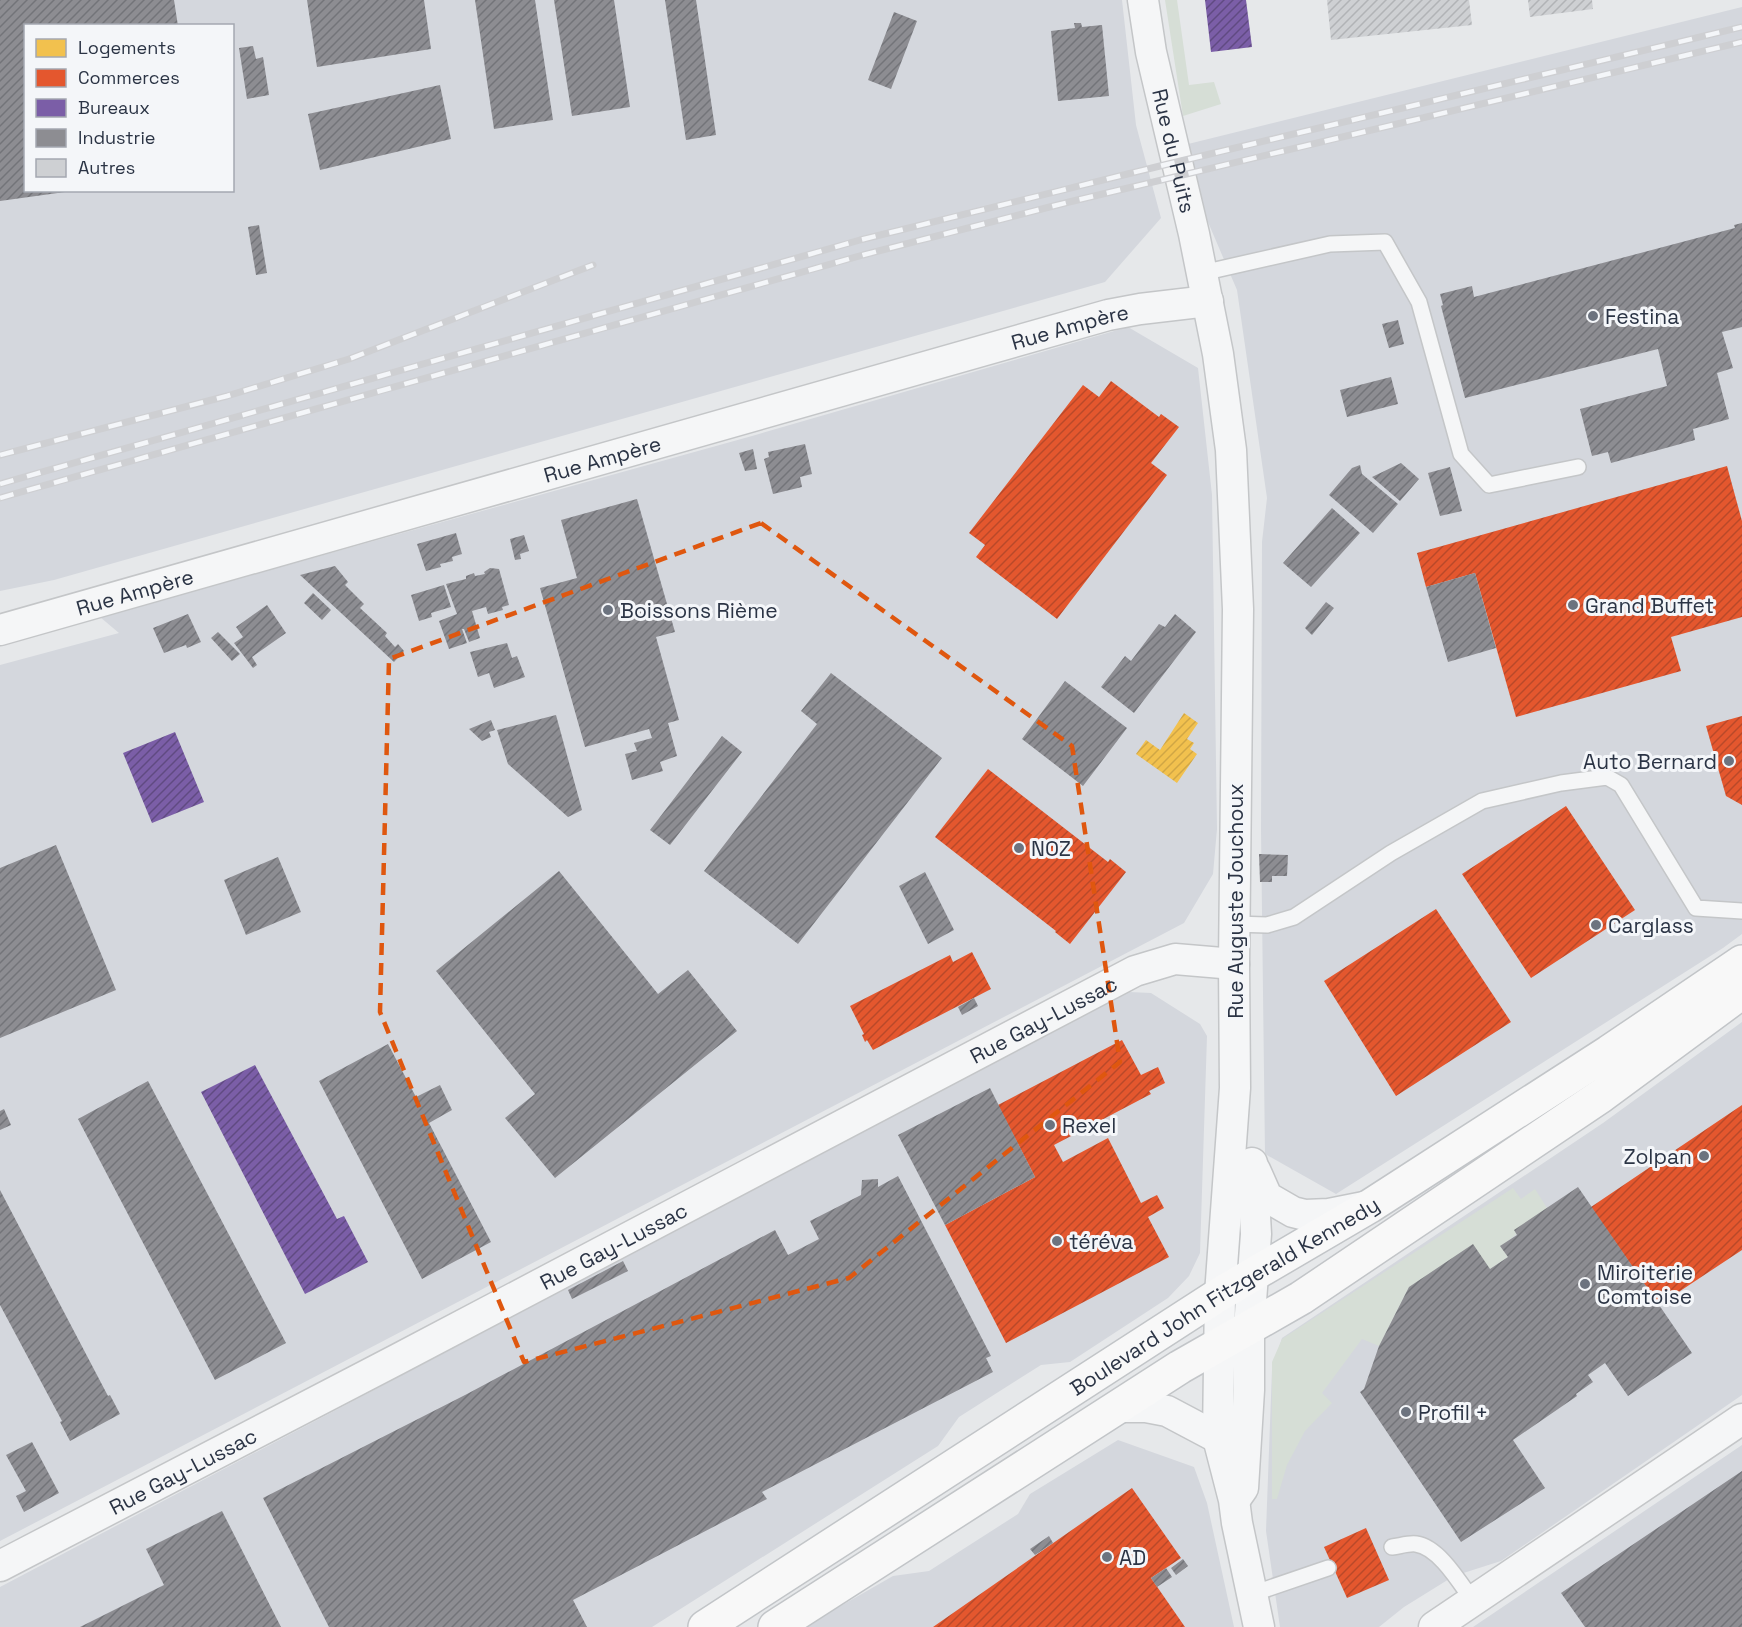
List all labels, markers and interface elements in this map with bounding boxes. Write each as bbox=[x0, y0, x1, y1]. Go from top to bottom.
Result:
legend bbox=[24, 24, 234, 192]
text: Logements bbox=[78, 36, 176, 59]
text: Commerces bbox=[78, 66, 180, 89]
street label: Rue du Puits bbox=[1147, 86, 1202, 216]
text: Bureaux bbox=[78, 96, 150, 119]
text: Industrie bbox=[78, 126, 155, 149]
text: Autres bbox=[78, 156, 135, 179]
street label: Rue Ampère bbox=[1008, 298, 1131, 355]
place label: Festina bbox=[1605, 303, 1679, 330]
marker: Festina bbox=[1586, 309, 1600, 323]
street label: Rue Ampère bbox=[540, 429, 664, 488]
street label: Rue Ampère bbox=[73, 562, 197, 621]
place label: Grand Buffet bbox=[1585, 592, 1714, 619]
place label: Boissons Rième bbox=[620, 597, 778, 624]
marker: Grand Buffet bbox=[1566, 598, 1580, 612]
marker: Boissons Rième bbox=[601, 603, 615, 617]
place label: Auto Bernard bbox=[1583, 748, 1717, 775]
marker: Auto Bernard bbox=[1722, 754, 1736, 768]
street label: Rue Auguste Jouchoux bbox=[1222, 783, 1249, 1019]
place label: NOZ bbox=[1031, 835, 1071, 862]
marker: NOZ bbox=[1012, 841, 1026, 855]
place label: Carglass bbox=[1608, 912, 1694, 939]
marker: Carglass bbox=[1589, 918, 1603, 932]
street label: Rue Gay-Lussac bbox=[965, 969, 1122, 1069]
place label: Rexel bbox=[1062, 1112, 1116, 1139]
marker: Rexel bbox=[1043, 1118, 1057, 1132]
place label: Zolpan bbox=[1624, 1143, 1692, 1170]
marker: Zolpan bbox=[1697, 1149, 1711, 1163]
street label: Boulevard John Fitzgerald Kennedy bbox=[1065, 1190, 1384, 1401]
street label: Rue Gay-Lussac bbox=[535, 1196, 692, 1295]
place label: téréva bbox=[1069, 1228, 1133, 1255]
marker: téréva bbox=[1050, 1234, 1064, 1248]
place label: Miroiterie Comtoise bbox=[1597, 1259, 1693, 1310]
marker: Miroiterie Comtoise bbox=[1578, 1277, 1592, 1291]
place label: Profil + bbox=[1418, 1399, 1488, 1426]
marker: Profil + bbox=[1399, 1405, 1413, 1419]
street label: Rue Gay-Lussac bbox=[104, 1421, 261, 1520]
place label: AD bbox=[1119, 1544, 1146, 1571]
marker: AD bbox=[1100, 1550, 1114, 1564]

